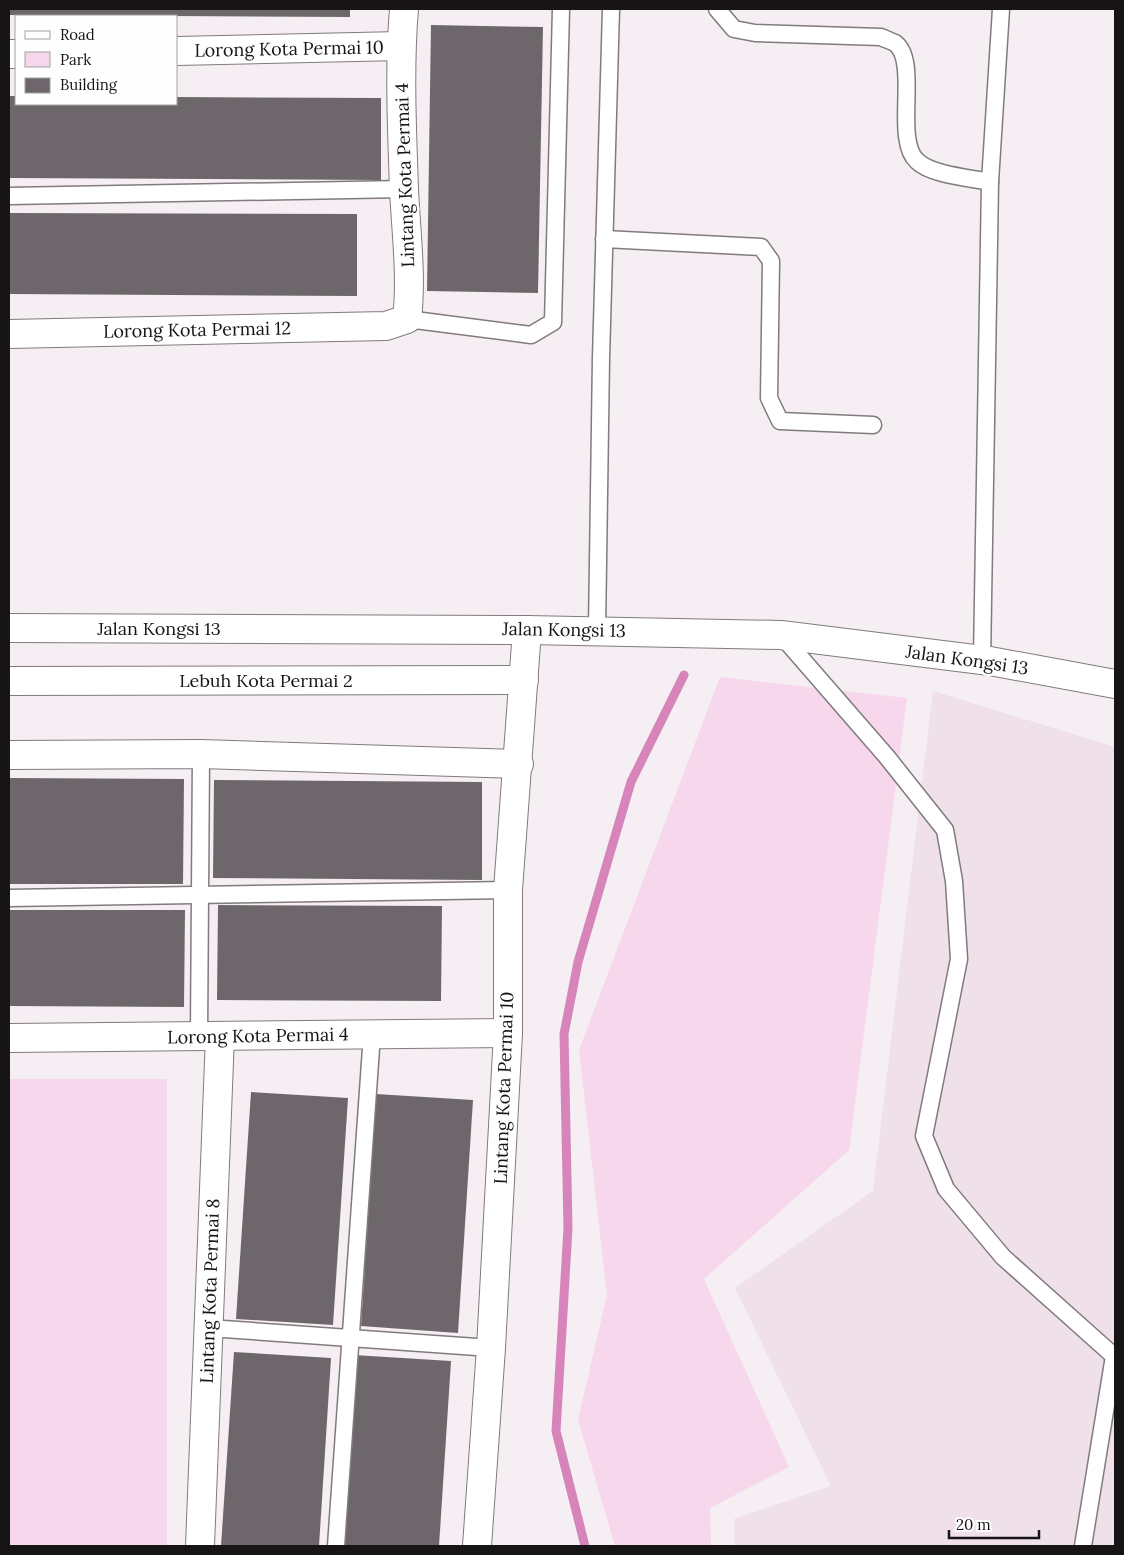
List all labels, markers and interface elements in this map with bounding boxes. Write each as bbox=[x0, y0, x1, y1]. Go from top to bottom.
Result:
legend bbox=[15, 15, 178, 105]
text: Road bbox=[60, 25, 95, 44]
street label: Lorong Kota Permai 10 bbox=[194, 35, 384, 62]
text: Park bbox=[60, 50, 91, 69]
text: Building bbox=[60, 75, 118, 94]
street label: Lintang Kota Permai 4 bbox=[390, 82, 419, 268]
street label: Lorong Kota Permai 12 bbox=[103, 316, 291, 343]
street label: Jalan Kongsi 13 bbox=[96, 617, 221, 640]
street label: Jalan Kongsi 13 bbox=[501, 617, 626, 642]
street label: Jalan Kongsi 13 bbox=[903, 639, 1030, 680]
street label: Lebuh Kota Permai 2 bbox=[179, 669, 353, 692]
street label: Lintang Kota Permai 10 bbox=[489, 991, 518, 1185]
street label: Lorong Kota Permai 4 bbox=[167, 1022, 349, 1049]
street label: Lintang Kota Permai 8 bbox=[195, 1198, 224, 1384]
scale bar bbox=[949, 1508, 1039, 1540]
text: 20 m bbox=[956, 1515, 991, 1534]

